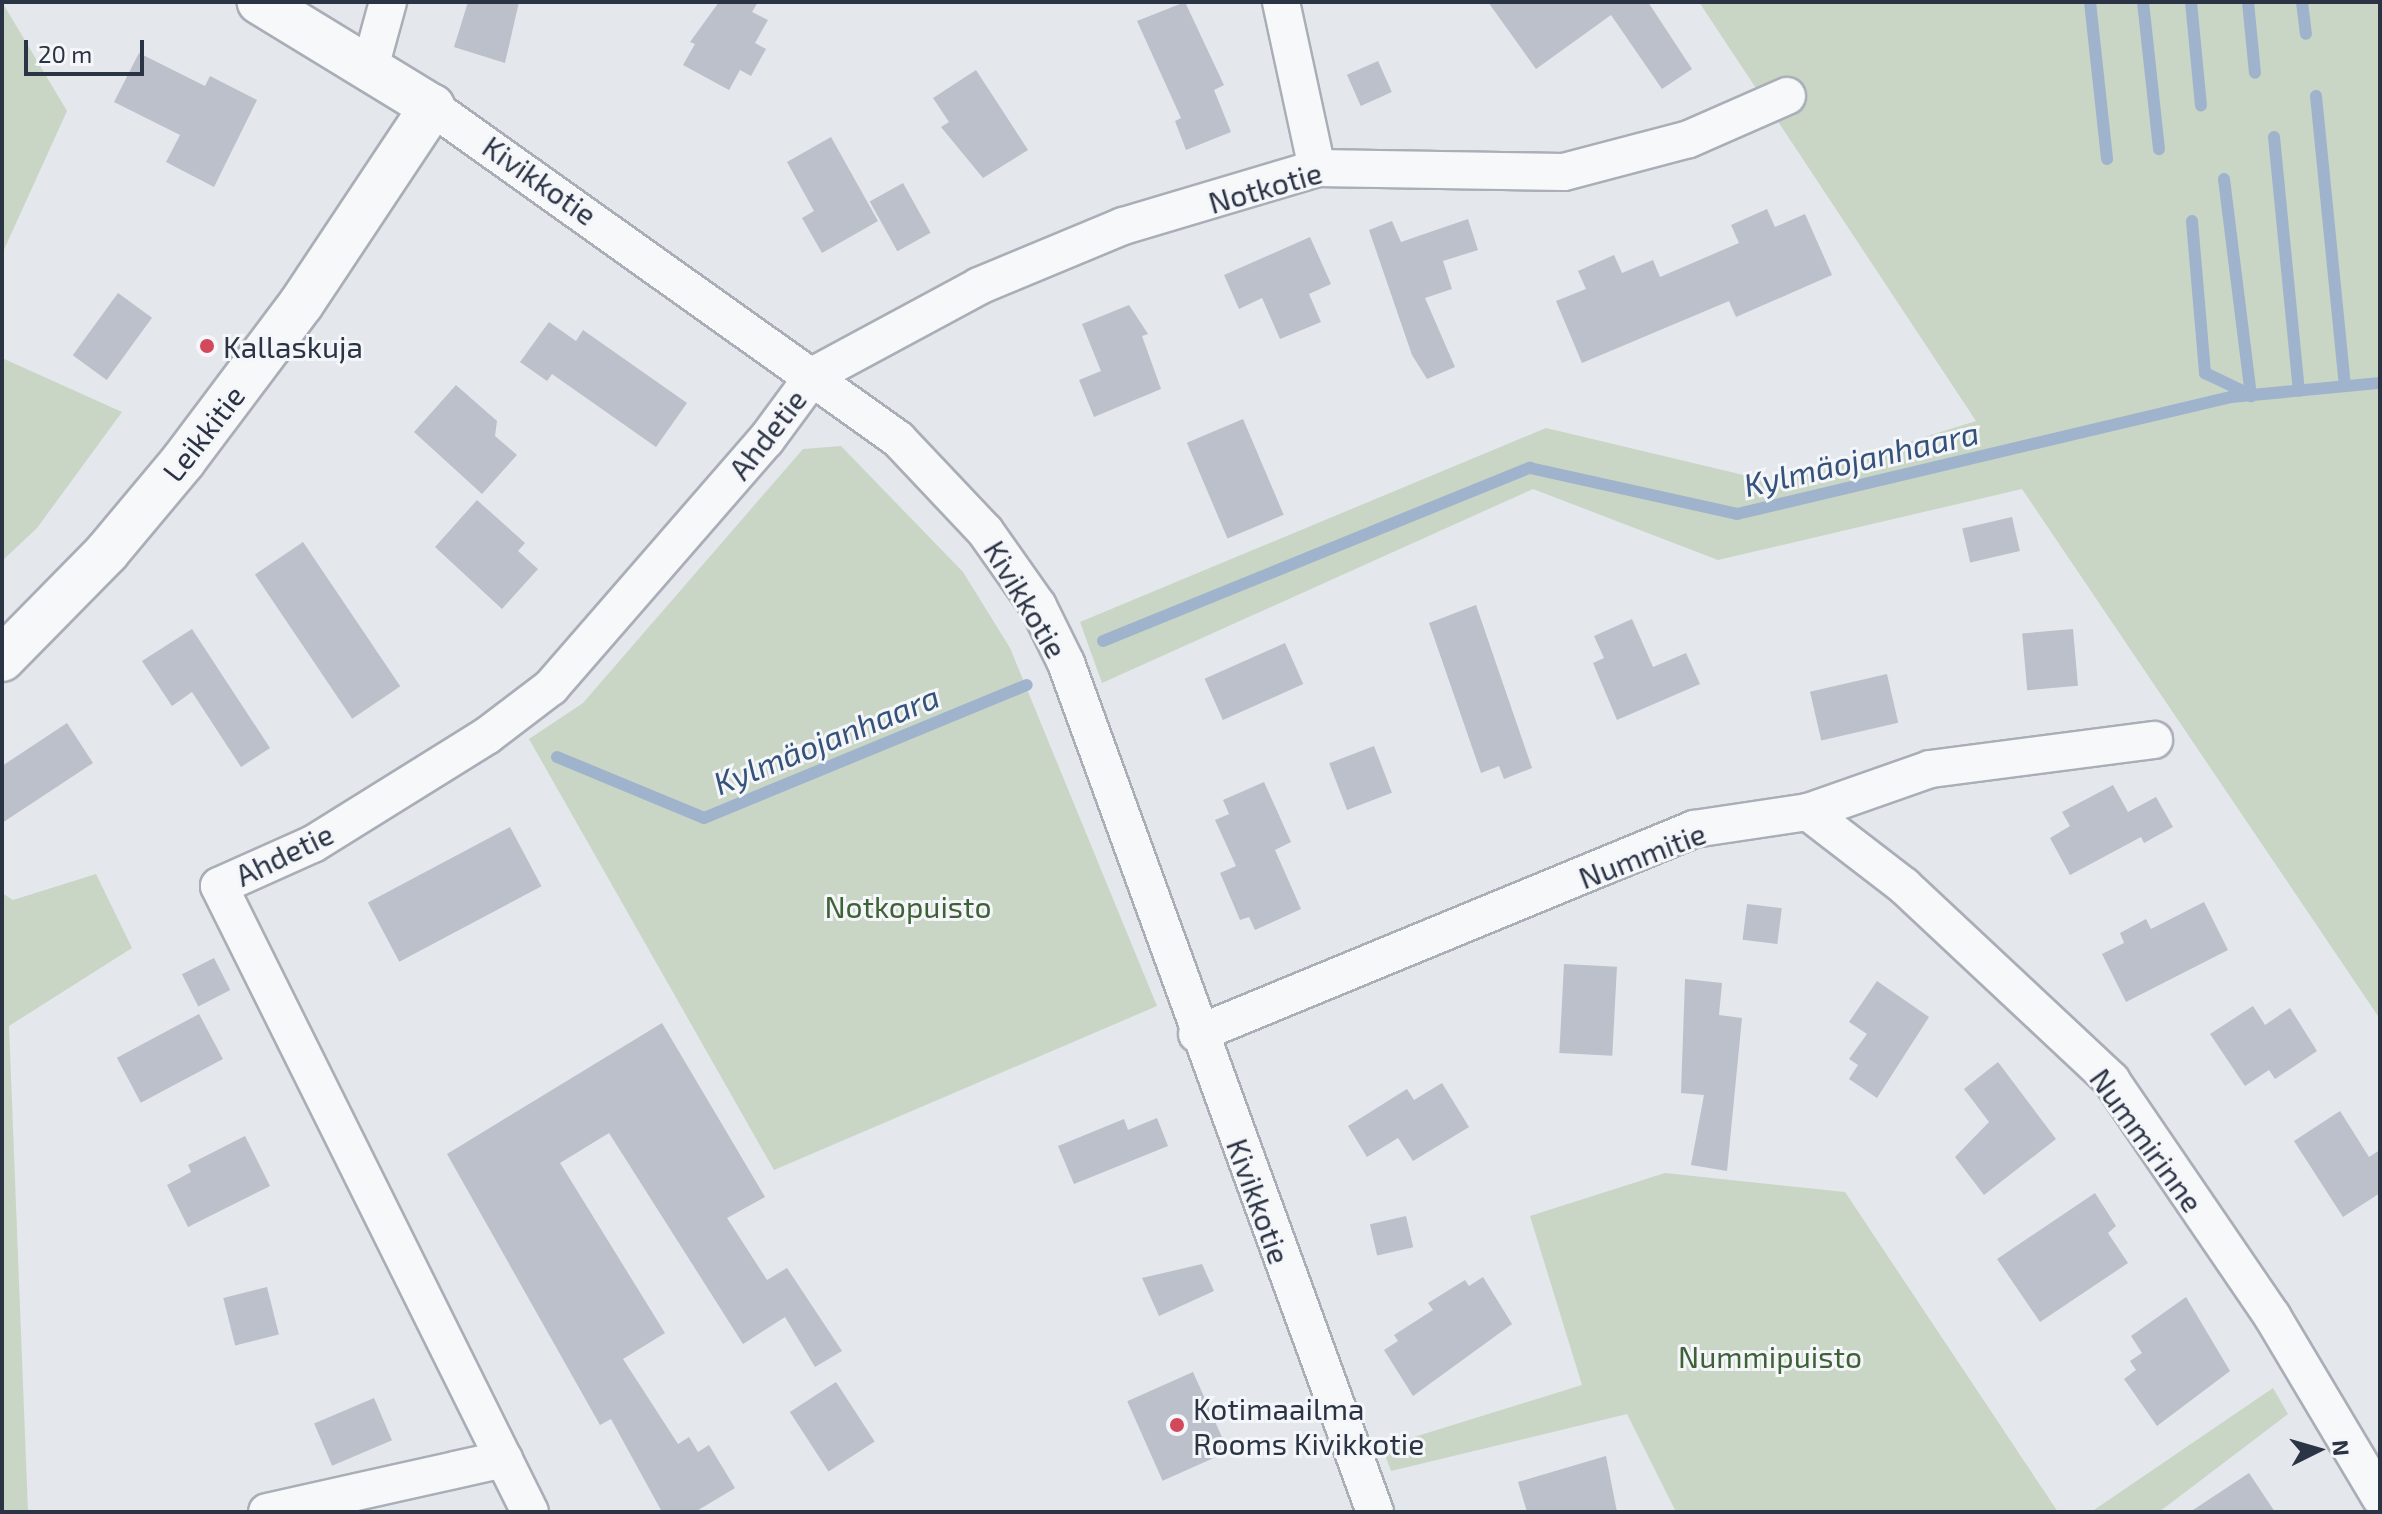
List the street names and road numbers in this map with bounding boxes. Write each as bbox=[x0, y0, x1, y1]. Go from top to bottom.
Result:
street label: Kivikkotie bbox=[476, 128, 604, 232]
street label: Notkotie bbox=[1204, 154, 1326, 220]
street label: Leikkitie bbox=[154, 378, 252, 488]
street label: Ahdetie bbox=[721, 382, 813, 486]
street label: Kivikkotie bbox=[977, 534, 1075, 664]
street label: Nummitie bbox=[1573, 814, 1711, 896]
street label: Ahdetie bbox=[229, 815, 339, 893]
street label: Nummirinne bbox=[2083, 1061, 2211, 1219]
street label: Kivikkotie bbox=[1220, 1133, 1298, 1269]

